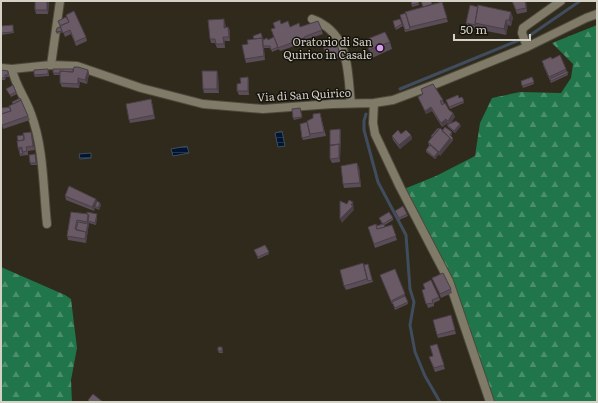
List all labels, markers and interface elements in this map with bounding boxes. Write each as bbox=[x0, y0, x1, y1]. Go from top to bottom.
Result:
scale bar bbox=[454, 16, 530, 42]
text: 50 m bbox=[460, 20, 487, 38]
place label: Oratorio di San Quirico in Casale bbox=[283, 33, 372, 62]
marker: Oratorio di San Quirico in Casale bbox=[375, 43, 385, 53]
street label: Via di San Quirico bbox=[257, 84, 351, 104]

